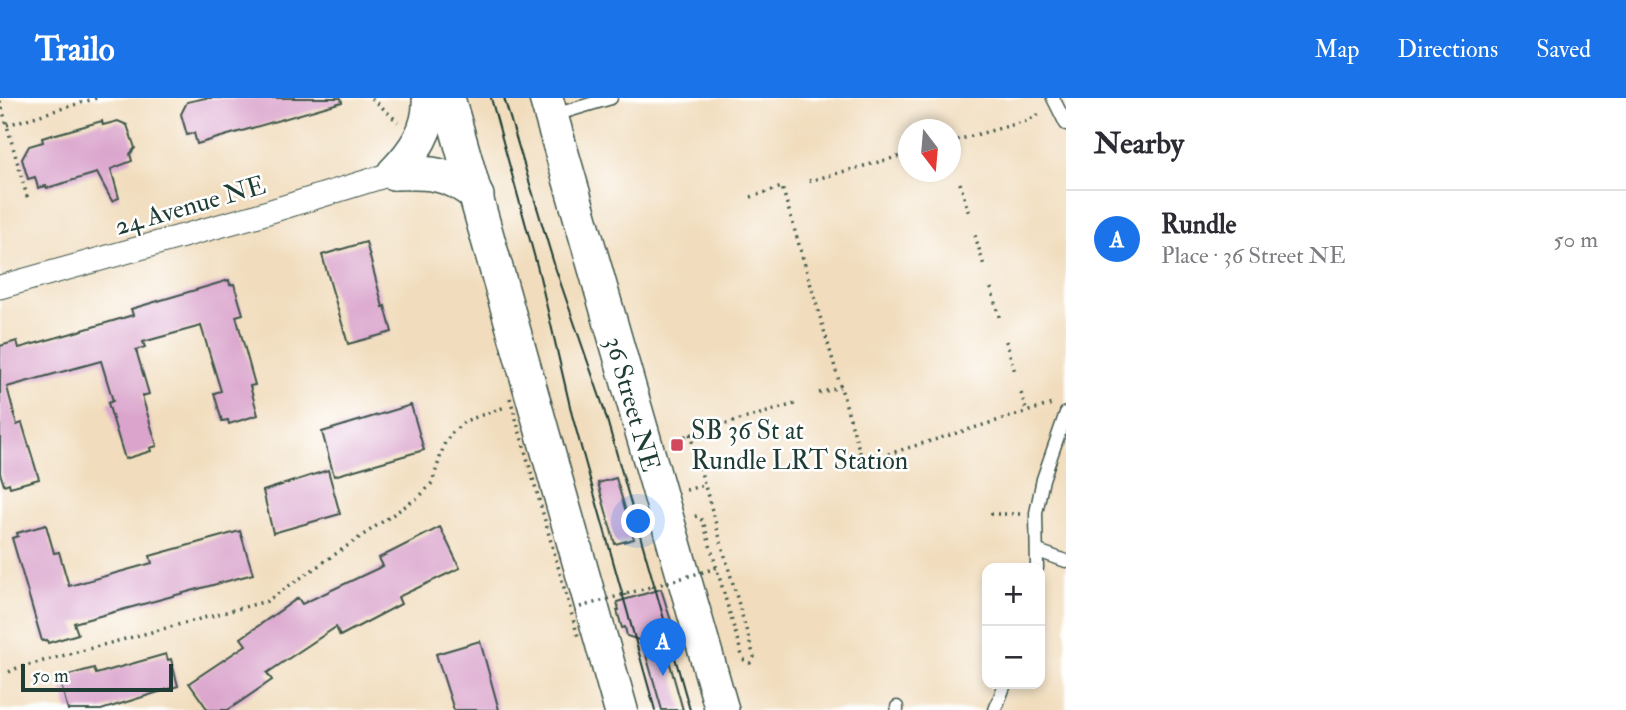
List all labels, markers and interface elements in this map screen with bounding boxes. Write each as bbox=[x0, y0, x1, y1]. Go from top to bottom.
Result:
text: Trailo bbox=[35, 29, 115, 70]
text: Map bbox=[1314, 34, 1359, 65]
text: Directions bbox=[1397, 34, 1498, 65]
text: Saved bbox=[1536, 34, 1591, 65]
north arrow bbox=[898, 119, 961, 182]
text: Nearby bbox=[1094, 125, 1184, 162]
street label: 24 Avenue NE bbox=[111, 169, 269, 243]
text: Rundle bbox=[1161, 209, 1236, 241]
text: A bbox=[1110, 225, 1124, 254]
text: 50 m bbox=[1554, 225, 1598, 254]
text: Place · 36 Street NE bbox=[1161, 241, 1346, 270]
street label: 36 Street NE bbox=[598, 333, 667, 475]
place label: SB 36 St at Rundle LRT Station bbox=[691, 415, 908, 477]
marker: SB 36 St at Rundle LRT Station bbox=[669, 437, 685, 453]
your location bbox=[621, 504, 655, 538]
map controls bbox=[982, 563, 1045, 689]
button: + bbox=[982, 563, 1045, 626]
pin: A bbox=[640, 618, 686, 676]
button: − bbox=[982, 626, 1045, 689]
scale bar bbox=[21, 661, 173, 693]
text: 50 m bbox=[32, 664, 69, 688]

